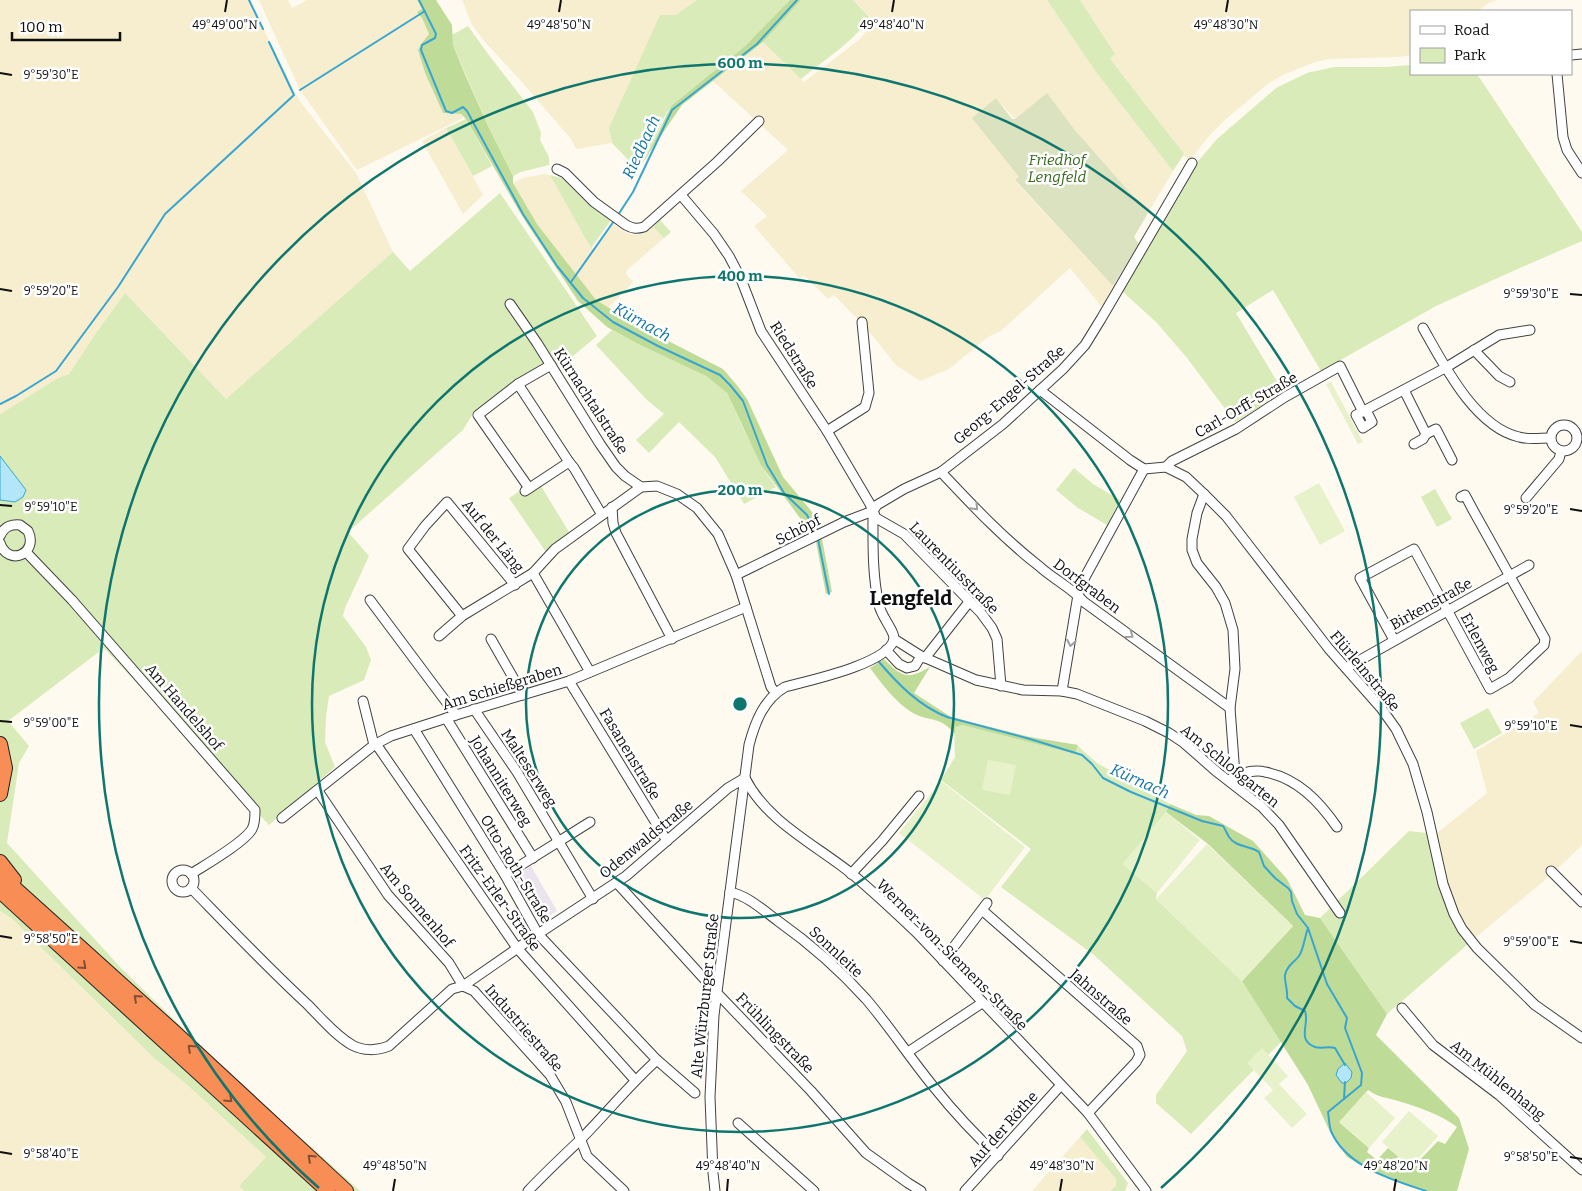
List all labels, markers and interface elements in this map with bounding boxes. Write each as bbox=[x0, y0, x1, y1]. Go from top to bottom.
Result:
scale bar bbox=[12, 10, 120, 42]
legend bbox=[1410, 10, 1572, 75]
text: 100 m bbox=[20, 18, 63, 36]
text: 49°49'00"N bbox=[192, 18, 258, 32]
text: 49°48'50"N bbox=[527, 18, 592, 32]
text: 49°48'40"N bbox=[860, 18, 925, 32]
text: 49°48'30"N bbox=[1194, 18, 1259, 32]
text: Road bbox=[1454, 21, 1489, 39]
text: Park bbox=[1454, 46, 1486, 64]
text: 600 m bbox=[718, 54, 763, 72]
text: 9°59'30"E bbox=[24, 68, 78, 82]
water label: Riedbach bbox=[618, 112, 664, 182]
park label: Friedhof Lengfeld bbox=[1028, 151, 1088, 186]
text: 400 m bbox=[717, 267, 763, 285]
text: 9°59'20"E bbox=[24, 284, 78, 298]
text: 9°59'30"E bbox=[1504, 287, 1558, 301]
water label: Kürnach bbox=[610, 299, 674, 345]
street label: Riedstraße bbox=[766, 318, 822, 392]
street label: Georg-Engel-Straße bbox=[949, 342, 1069, 448]
street label: Kürnachtalstraße bbox=[550, 345, 632, 457]
street label: Carl-Orff-Straße bbox=[1191, 368, 1301, 442]
text: 200 m bbox=[718, 481, 763, 499]
street label: Auf der Läng bbox=[458, 496, 528, 576]
text: 9°59'10"E bbox=[25, 500, 77, 514]
one-way arrow bbox=[969, 501, 978, 510]
text: 9°59'20"E bbox=[1504, 503, 1558, 517]
street label: Schöpf bbox=[772, 510, 825, 549]
street label: Laurentiusstraße bbox=[906, 518, 1002, 618]
street label: Dorfgraben bbox=[1050, 555, 1125, 617]
street label: Birkenstraße bbox=[1387, 574, 1475, 634]
district label: Lengfeld bbox=[870, 586, 952, 610]
street label: Erlenweg bbox=[1457, 610, 1503, 676]
street label: Flürleinstraße bbox=[1326, 627, 1404, 715]
one-way arrow bbox=[1124, 629, 1134, 638]
one-way arrow bbox=[1066, 639, 1076, 647]
street label: Am Handelshof bbox=[142, 660, 228, 755]
street label: Am Schießgraben bbox=[440, 660, 565, 714]
centre of rings bbox=[731, 695, 749, 713]
street label: Fasanenstraße bbox=[596, 705, 664, 803]
text: 9°59'00"E bbox=[23, 716, 79, 730]
text: 9°59'10"E bbox=[1505, 719, 1557, 733]
street label: Am Schloßgarten bbox=[1177, 721, 1283, 812]
street label: Malteserweg bbox=[497, 726, 561, 810]
street label: Johanniterweg bbox=[466, 732, 536, 829]
water label: Kürnach bbox=[1108, 760, 1172, 802]
street label: Odenwaldstraße bbox=[596, 796, 696, 882]
street label: Otto-Roth-Straße bbox=[477, 812, 555, 926]
street label: Fritz-Erler-Straße bbox=[456, 842, 544, 954]
street label: Am Sonnenhof bbox=[376, 859, 459, 952]
street label: Werner-von-Siemens-Straße bbox=[873, 876, 1031, 1034]
street label: Alte Würzburger Straße bbox=[687, 913, 723, 1079]
street label: Sonnleite bbox=[805, 923, 867, 981]
text: 9°58'50"E bbox=[24, 932, 78, 946]
text: 9°59'00"E bbox=[1503, 935, 1559, 949]
one-way arrow bbox=[78, 961, 87, 970]
street label: Jahnstraße bbox=[1065, 964, 1136, 1029]
street label: Industriestraße bbox=[481, 981, 567, 1075]
street label: Frühlingstraße bbox=[732, 989, 818, 1077]
one-way arrow bbox=[134, 995, 143, 1004]
street label: Am Mühlenhang bbox=[1447, 1036, 1549, 1124]
one-way arrow bbox=[188, 1045, 197, 1054]
street label: Auf der Röthe bbox=[964, 1088, 1042, 1170]
one-way arrow bbox=[223, 1093, 232, 1102]
text: 9°58'40"E bbox=[23, 1147, 79, 1161]
text: 9°58'50"E bbox=[1504, 1150, 1558, 1164]
one-way arrow bbox=[307, 1155, 316, 1164]
text: 49°48'50"N bbox=[363, 1159, 428, 1173]
text: 49°48'40"N bbox=[696, 1159, 761, 1173]
text: 49°48'30"N bbox=[1030, 1159, 1095, 1173]
text: 49°48'20"N bbox=[1364, 1159, 1429, 1173]

